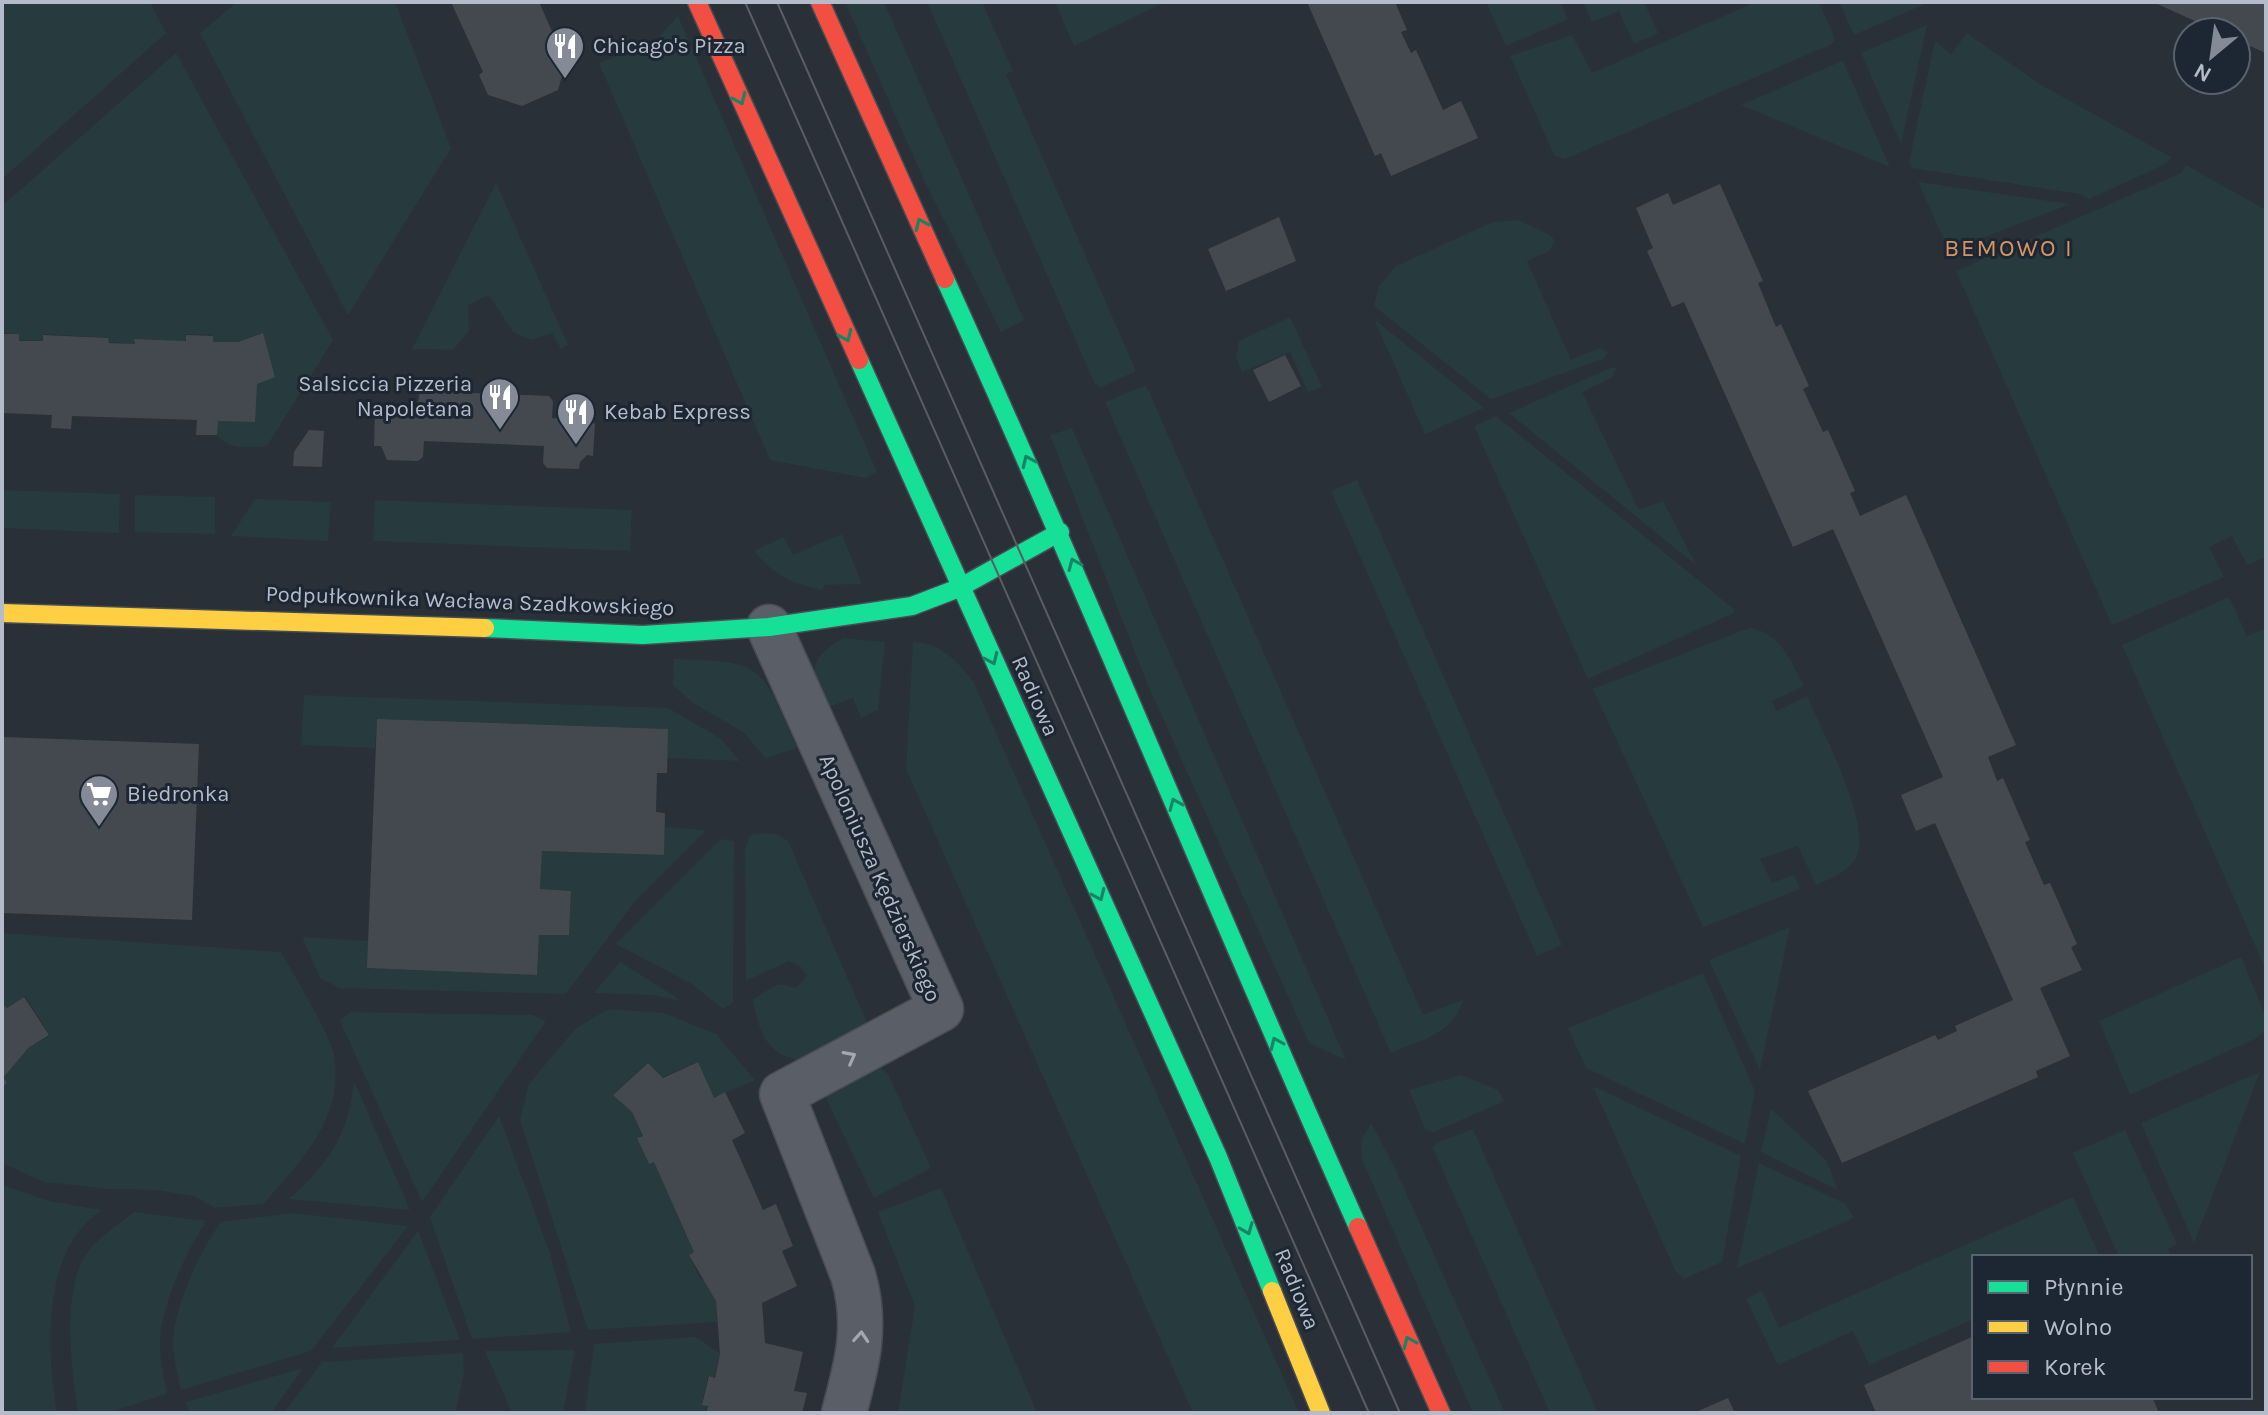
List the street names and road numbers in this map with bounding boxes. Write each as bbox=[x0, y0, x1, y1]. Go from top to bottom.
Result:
street label: Podpułkownika Wacława Szadkowskiego bbox=[265, 581, 675, 621]
street label: Radiowa bbox=[1006, 652, 1064, 740]
street label: Apoloniusza Kędzierskiego bbox=[814, 750, 946, 1006]
street label: Radiowa bbox=[1269, 1245, 1325, 1333]

